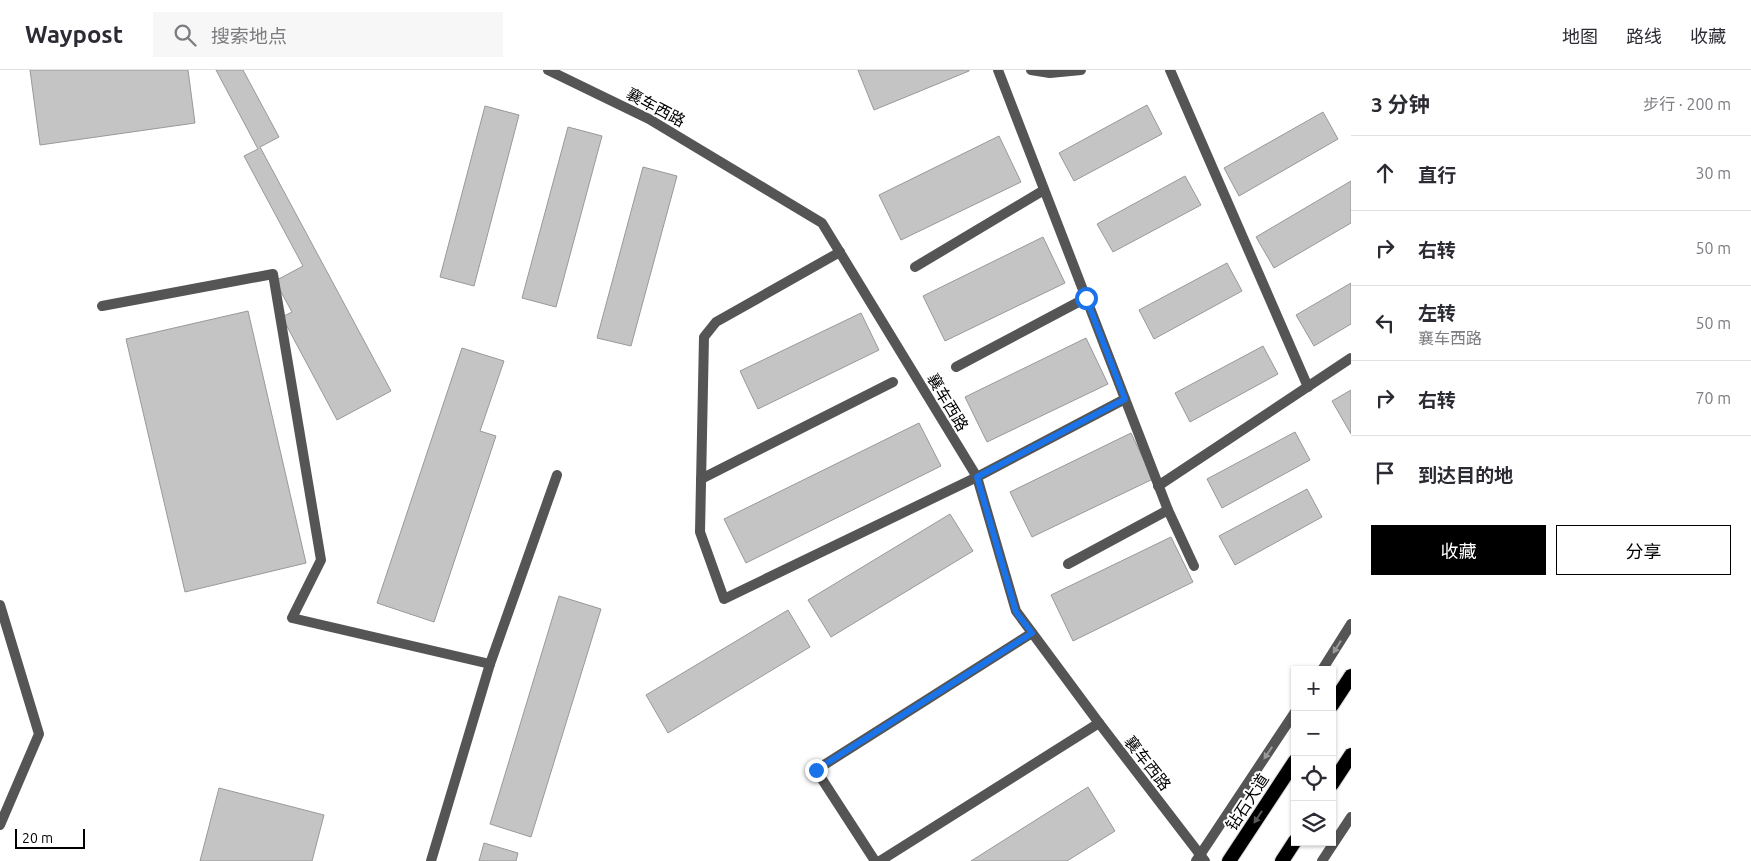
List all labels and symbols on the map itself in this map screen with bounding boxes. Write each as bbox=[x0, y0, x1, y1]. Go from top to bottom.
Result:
street label: 襄车西路 bbox=[624, 84, 688, 130]
route start bbox=[1075, 287, 1098, 310]
street label: 襄车西路 bbox=[924, 370, 972, 434]
one-way arrow bbox=[1332, 640, 1341, 654]
street label: 襄车西路 bbox=[1121, 732, 1175, 794]
one-way arrow bbox=[1263, 746, 1273, 760]
route end bbox=[805, 759, 828, 782]
street label: 钻石大道 bbox=[1222, 770, 1272, 834]
one-way arrow bbox=[1253, 810, 1263, 823]
scale bar bbox=[15, 826, 85, 849]

